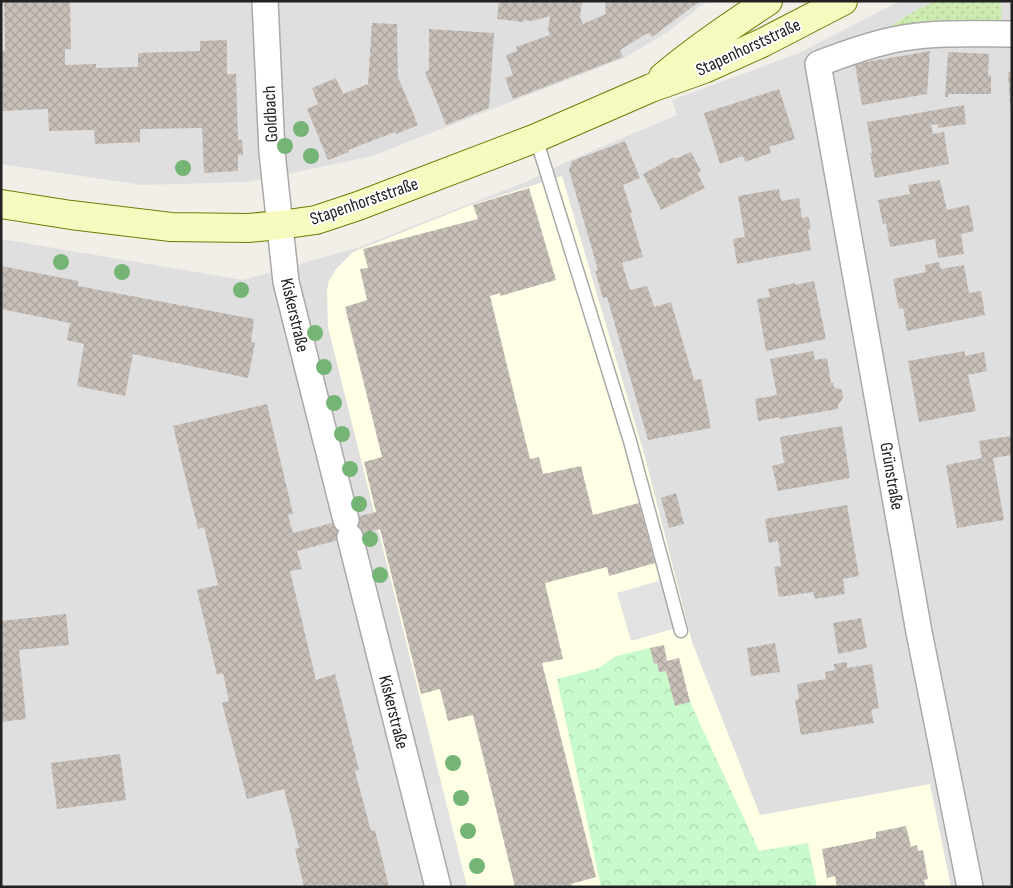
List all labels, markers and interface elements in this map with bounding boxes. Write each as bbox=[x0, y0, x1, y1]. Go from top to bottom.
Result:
street label: Stapenhorststraße bbox=[693, 14, 804, 81]
street label: Goldbach bbox=[259, 85, 282, 143]
street label: Stapenhorststraße bbox=[307, 173, 421, 230]
street label: Kiskerstraße bbox=[276, 276, 313, 354]
street label: Grünstraße bbox=[875, 441, 908, 511]
street label: Kiskerstraße bbox=[374, 673, 413, 751]

